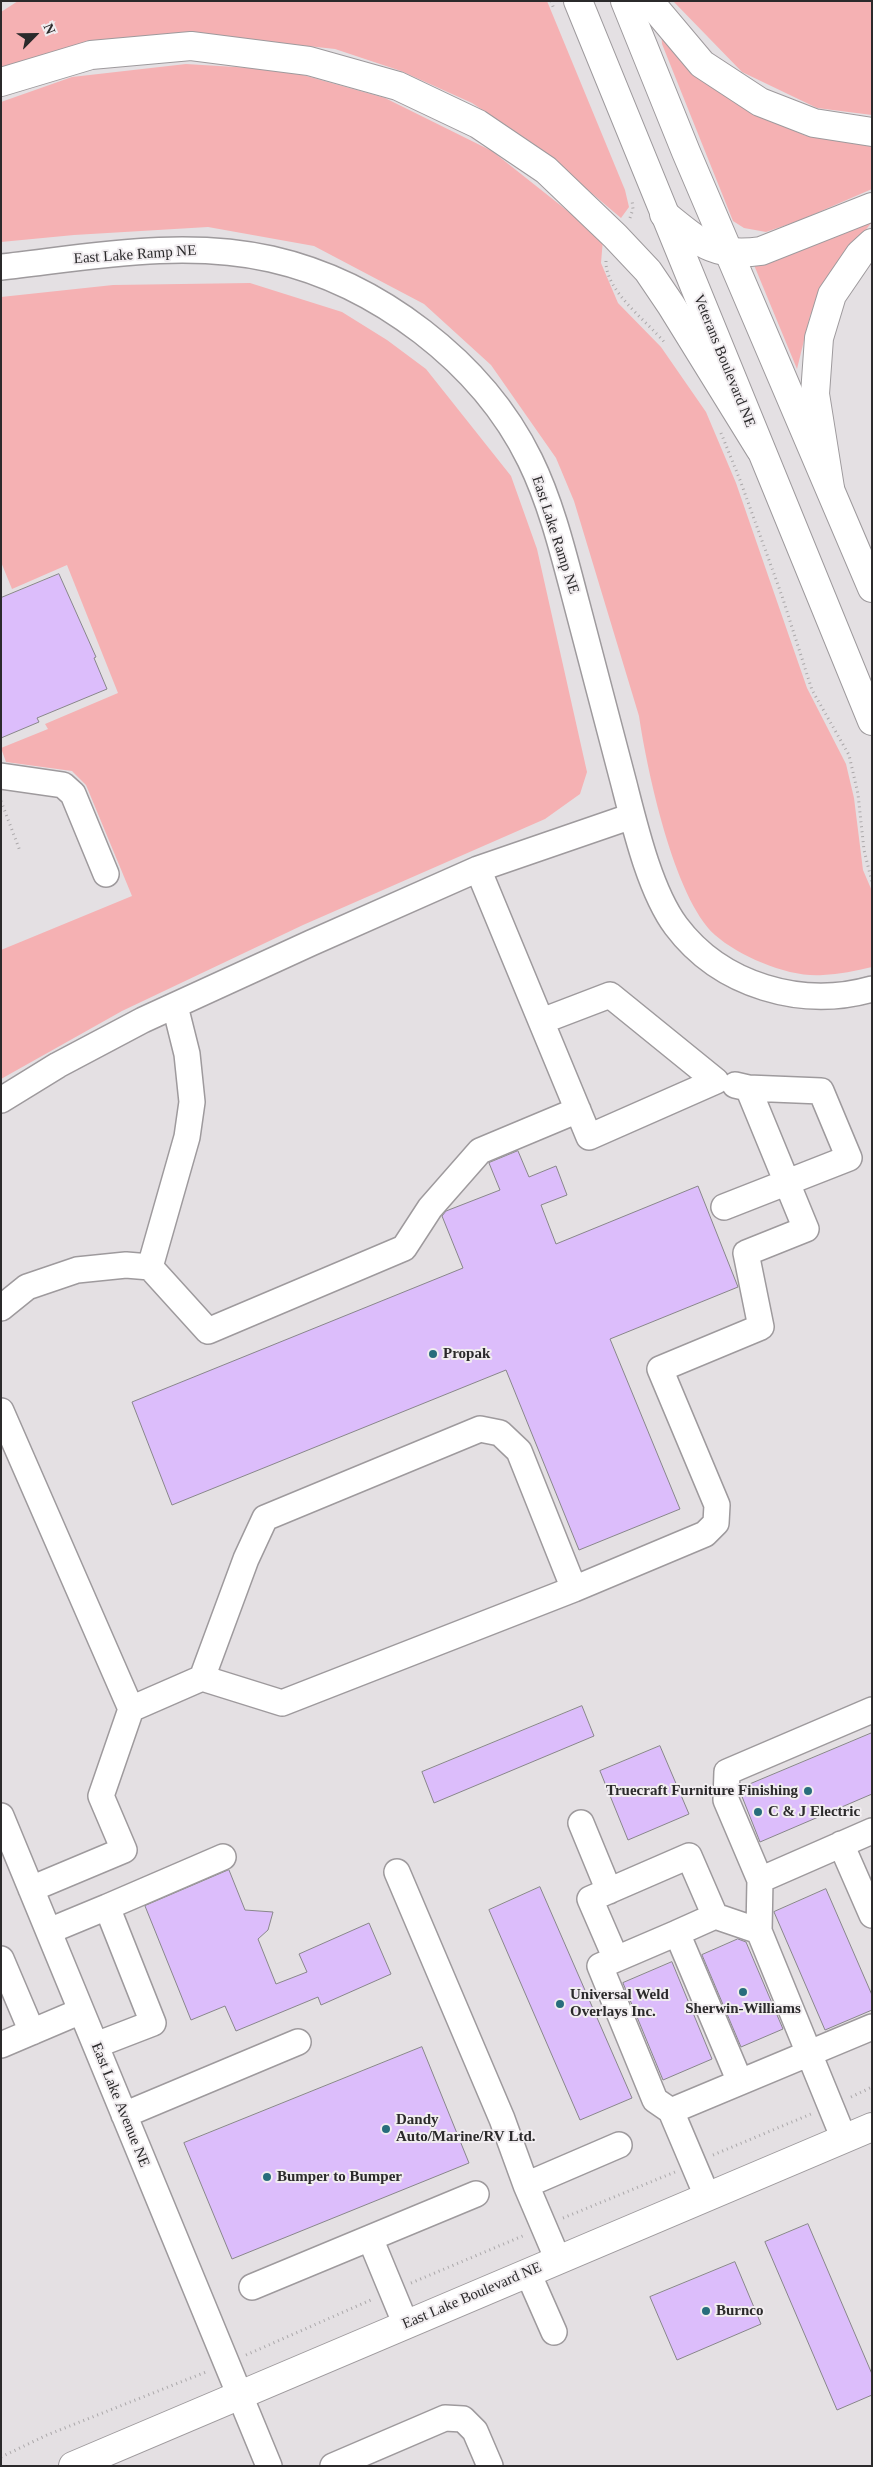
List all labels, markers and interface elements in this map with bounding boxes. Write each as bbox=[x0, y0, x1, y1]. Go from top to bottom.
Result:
north arrow bbox=[10, 10, 60, 60]
text: N bbox=[40, 21, 58, 37]
street label: East Lake Ramp NE bbox=[73, 242, 197, 268]
street label: Veterans Boulevard NE bbox=[689, 292, 759, 430]
street label: East Lake Ramp NE bbox=[527, 474, 583, 596]
place label: Propak bbox=[443, 1345, 490, 1363]
marker: Propak bbox=[427, 1348, 439, 1360]
place label: Truecraft Furniture Finishing bbox=[606, 1782, 798, 1800]
marker: Truecraft Furniture Finishing bbox=[802, 1785, 814, 1797]
place label: C & J Electric bbox=[768, 1803, 860, 1821]
marker: C & J Electric bbox=[752, 1806, 764, 1818]
place label: Universal Weld Overlays Inc. bbox=[570, 1986, 669, 2021]
marker: Sherwin-Williams bbox=[737, 1986, 749, 1998]
marker: Universal Weld Overlays Inc. bbox=[554, 1998, 566, 2010]
place label: Sherwin-Williams bbox=[685, 2000, 801, 2018]
street label: East Lake Avenue NE bbox=[87, 2040, 153, 2170]
place label: Dandy Auto/Marine/RV Ltd. bbox=[396, 2111, 535, 2146]
marker: Dandy Auto/Marine/RV Ltd. bbox=[380, 2123, 392, 2135]
place label: Bumper to Bumper bbox=[277, 2168, 402, 2186]
marker: Bumper to Bumper bbox=[261, 2171, 273, 2183]
street label: East Lake Boulevard NE bbox=[400, 2259, 544, 2333]
place label: Burnco bbox=[716, 2302, 764, 2320]
marker: Burnco bbox=[700, 2305, 712, 2317]

